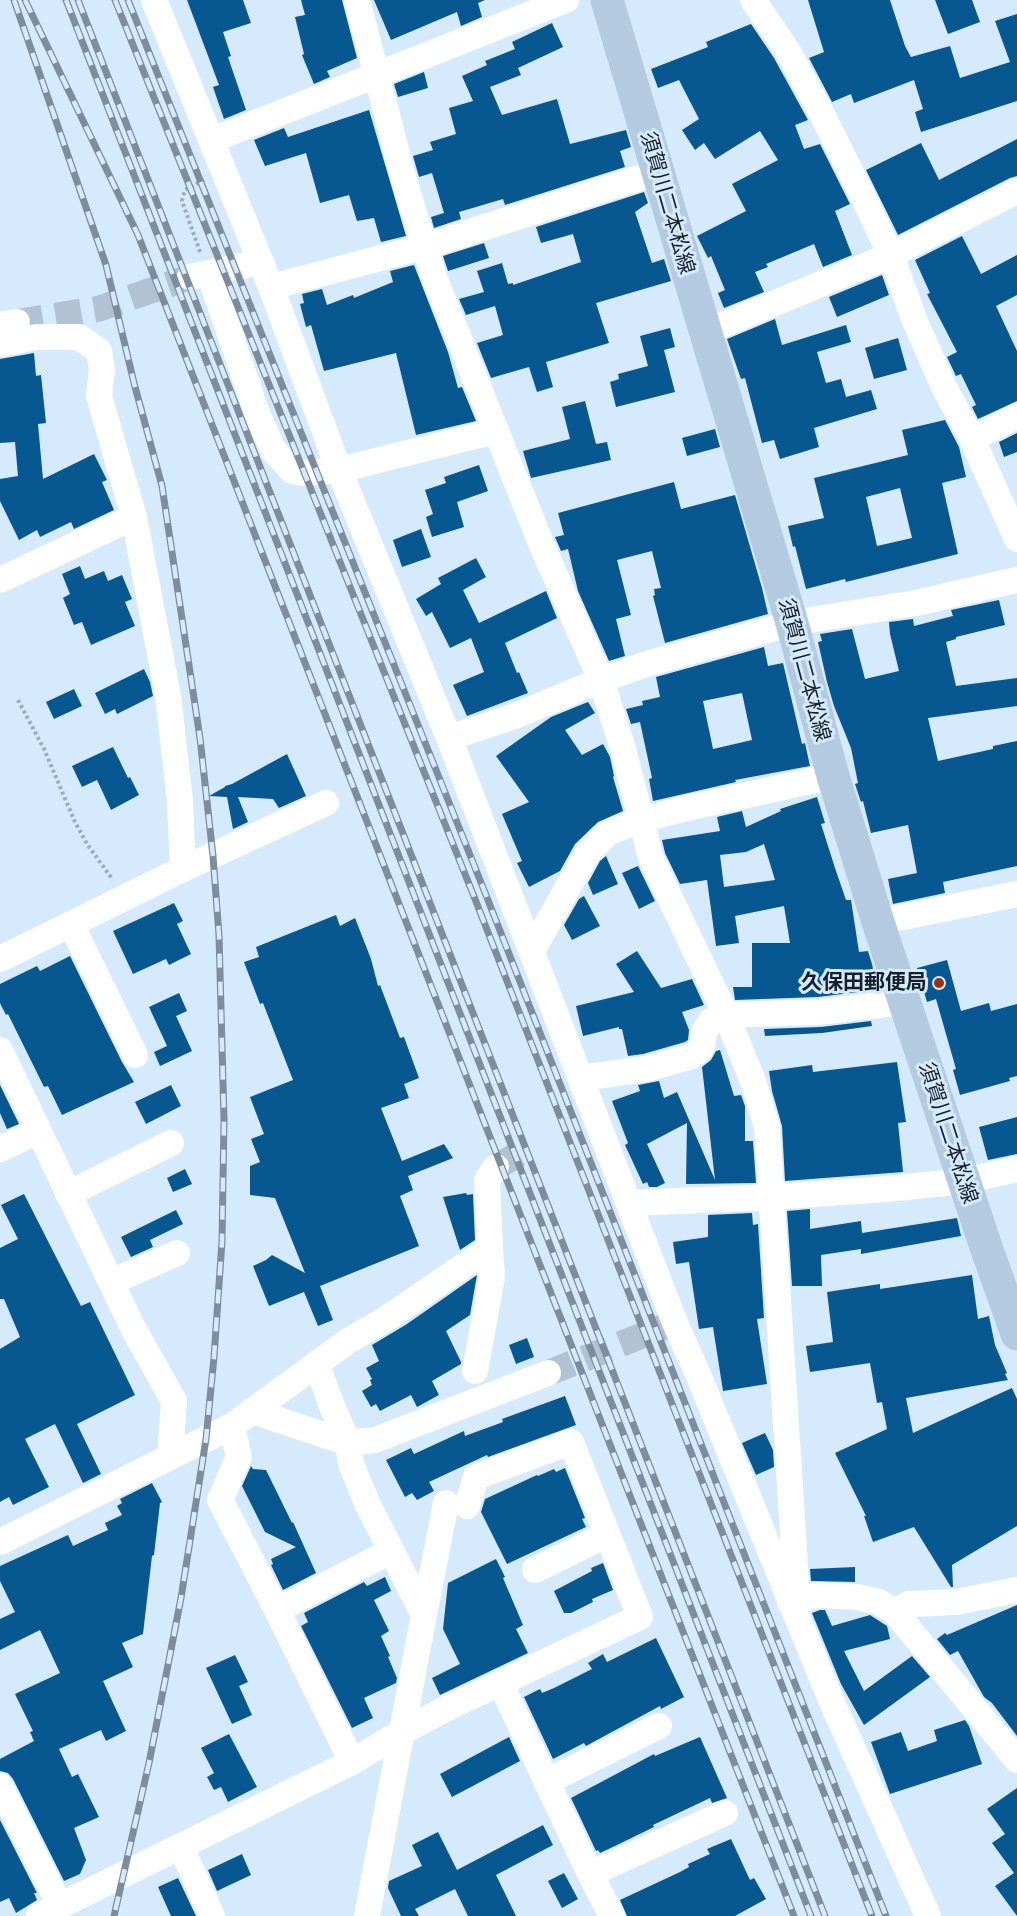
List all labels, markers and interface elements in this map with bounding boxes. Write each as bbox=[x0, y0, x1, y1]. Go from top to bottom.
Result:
street label: 須賀川二本松線 bbox=[635, 129, 699, 277]
street label: 須賀川二本松線 bbox=[773, 596, 835, 744]
place label: 久保田郵便局 bbox=[801, 970, 927, 996]
marker: 久保田郵便局 bbox=[932, 976, 946, 990]
street label: 須賀川二本松線 bbox=[913, 1059, 983, 1207]

